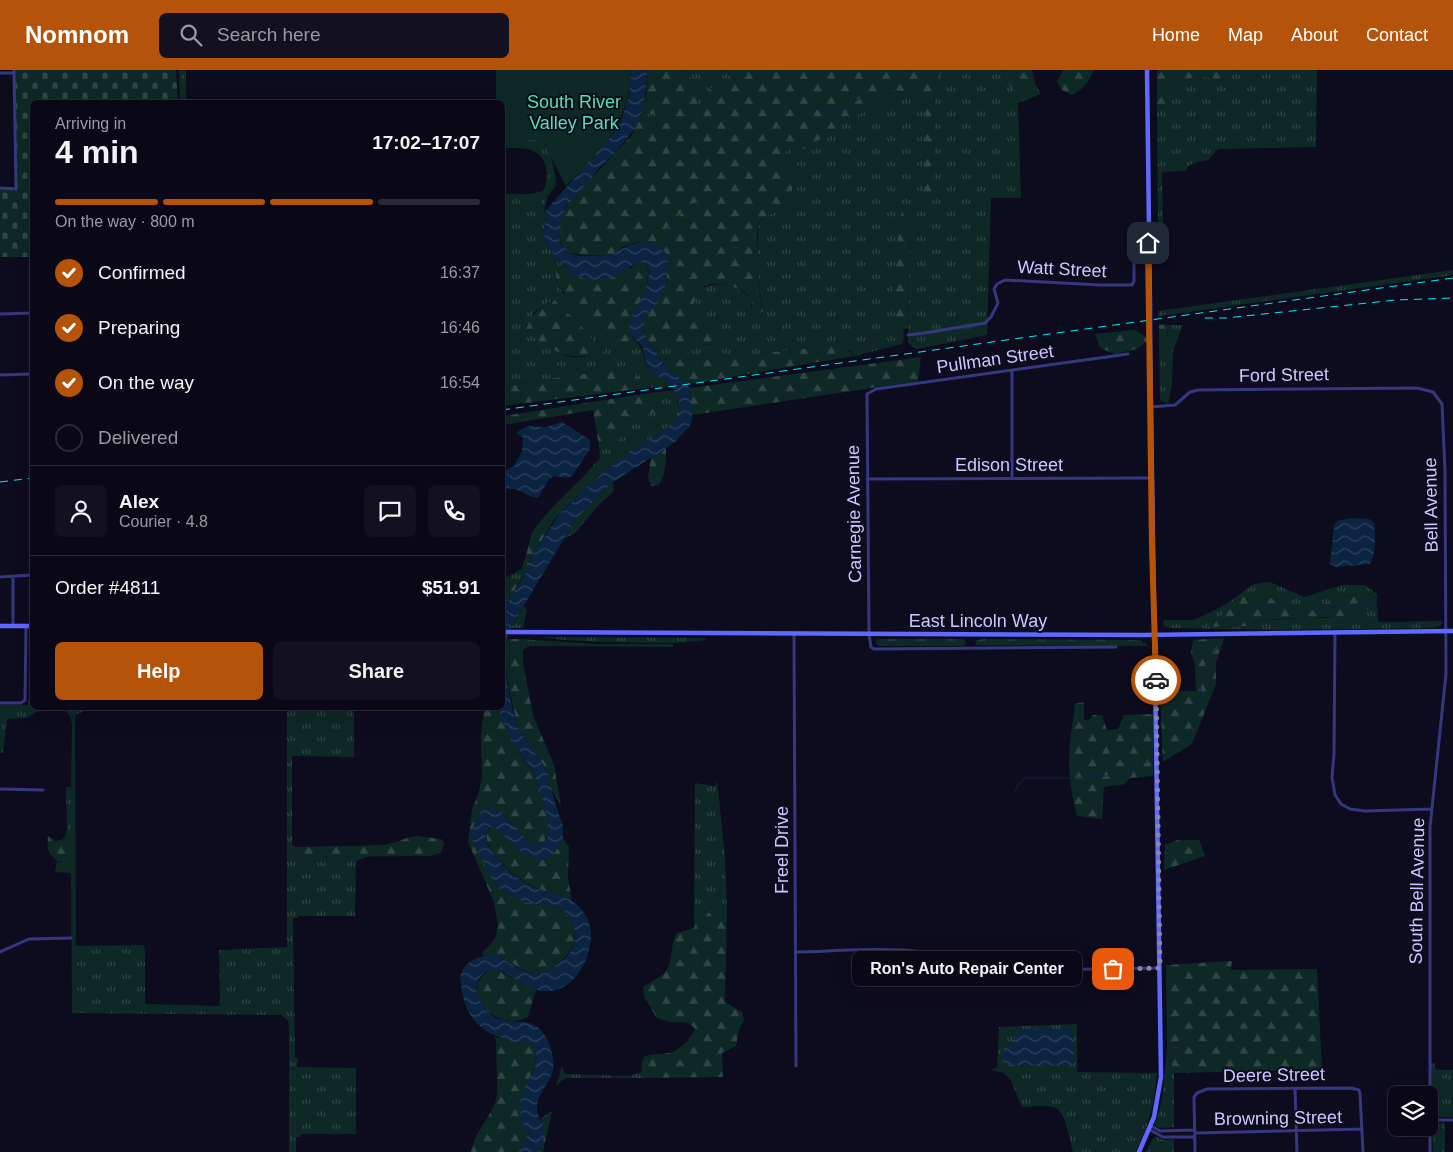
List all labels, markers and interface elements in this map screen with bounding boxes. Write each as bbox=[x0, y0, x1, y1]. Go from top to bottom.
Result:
search box bbox=[159, 13, 509, 58]
text: Nomnom bbox=[25, 21, 129, 48]
icon: search bbox=[177, 21, 205, 49]
text: Search here bbox=[217, 24, 321, 45]
text: Home bbox=[1152, 25, 1200, 45]
text: Map bbox=[1228, 25, 1263, 45]
text: About bbox=[1291, 25, 1338, 45]
text: Contact bbox=[1366, 25, 1428, 45]
park label: South River Valley Park bbox=[527, 92, 621, 133]
text: Arriving in bbox=[55, 115, 126, 132]
text: 17:02–17:07 bbox=[372, 132, 480, 153]
text: 4 min bbox=[55, 134, 139, 170]
text: On the way · 800 m bbox=[55, 213, 195, 230]
pin bbox=[1127, 222, 1169, 264]
icon: home bbox=[1134, 229, 1162, 257]
street label: Watt Street bbox=[1017, 257, 1107, 281]
icon: check bbox=[55, 259, 83, 287]
text: Confirmed bbox=[98, 262, 186, 283]
text: 16:37 bbox=[440, 264, 480, 281]
icon: check bbox=[55, 314, 83, 342]
text: Preparing bbox=[98, 317, 180, 338]
text: 16:46 bbox=[440, 319, 480, 336]
street label: Pullman Street bbox=[935, 341, 1055, 377]
street label: Ford Street bbox=[1239, 364, 1329, 386]
icon: check bbox=[55, 369, 83, 397]
text: On the way bbox=[98, 372, 194, 393]
text: 16:54 bbox=[440, 374, 480, 391]
text: Delivered bbox=[98, 427, 178, 448]
street label: Carnegie Avenue bbox=[843, 445, 865, 583]
street label: Edison Street bbox=[955, 455, 1063, 475]
street label: Bell Avenue bbox=[1420, 457, 1442, 553]
button: person bbox=[55, 485, 107, 537]
button: chat bbox=[364, 485, 416, 537]
button: phone bbox=[428, 485, 480, 537]
text: Alex bbox=[119, 491, 159, 512]
text: Courier · 4.8 bbox=[119, 513, 208, 530]
text: Order #4811 bbox=[55, 577, 160, 598]
text: $51.91 bbox=[422, 577, 480, 598]
street label: East Lincoln Way bbox=[909, 611, 1047, 631]
button: Help bbox=[55, 642, 263, 700]
button: Share bbox=[273, 642, 480, 700]
courier bbox=[1131, 655, 1181, 705]
icon: car bbox=[1142, 666, 1170, 694]
street label: Freel Drive bbox=[772, 806, 792, 894]
street label: South Bell Avenue bbox=[1406, 817, 1428, 965]
pin bbox=[1092, 948, 1134, 990]
callout: Ron's Auto Repair Center bbox=[853, 952, 1083, 986]
icon: bag bbox=[1099, 955, 1127, 983]
text: Ron's Auto Repair Center bbox=[870, 960, 1064, 977]
street label: Deere Street bbox=[1223, 1064, 1325, 1086]
map controls bbox=[1388, 1086, 1438, 1136]
button: layers bbox=[1388, 1086, 1438, 1136]
street label: Browning Street bbox=[1214, 1107, 1342, 1129]

